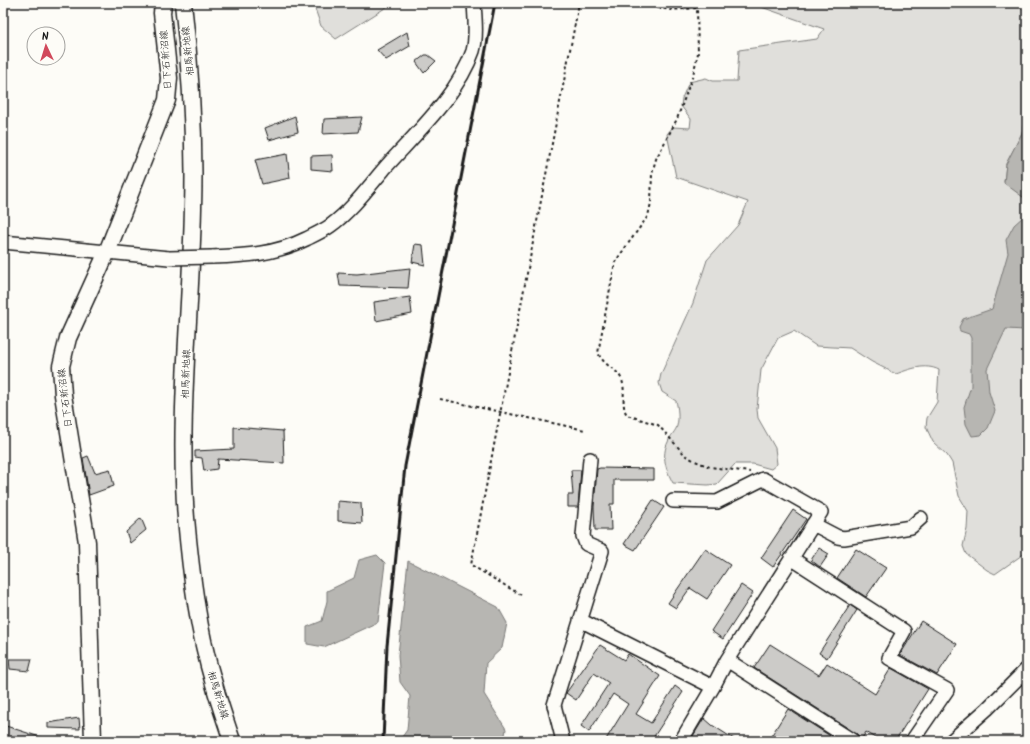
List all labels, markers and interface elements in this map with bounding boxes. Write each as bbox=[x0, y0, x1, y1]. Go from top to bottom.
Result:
street label: 相馬新地線 bbox=[177, 25, 199, 77]
north arrow bbox=[26, 26, 66, 66]
text: N bbox=[41, 28, 50, 46]
street label: 日下石新沼線 bbox=[156, 30, 176, 90]
street label: 相馬新地線 bbox=[177, 349, 195, 399]
street label: 日下石新沼線 bbox=[53, 367, 77, 429]
street label: 相馬新地線 bbox=[203, 669, 233, 721]

